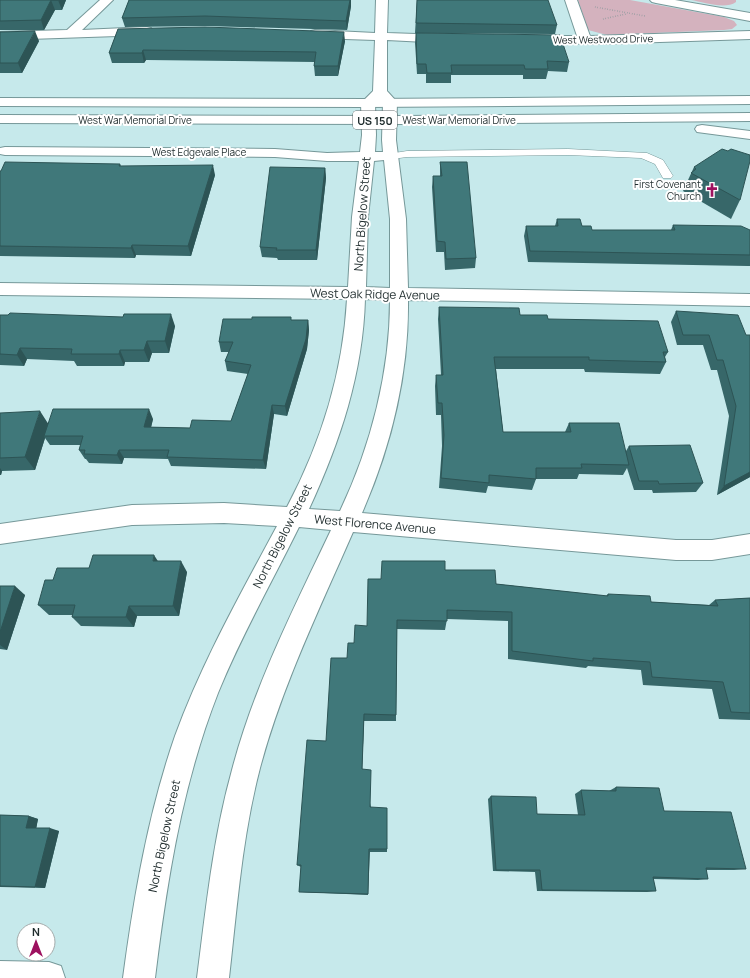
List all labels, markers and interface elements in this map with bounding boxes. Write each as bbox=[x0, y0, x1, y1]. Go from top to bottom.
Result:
street label: West Westwood Drive bbox=[553, 31, 653, 47]
road number: US 150 bbox=[353, 111, 397, 129]
street label: West War Memorial Drive bbox=[78, 113, 192, 127]
street label: West War Memorial Drive bbox=[402, 113, 516, 127]
street label: West Edgevale Place bbox=[152, 145, 247, 159]
street label: North Bigelow Street bbox=[350, 156, 374, 272]
place label: First Covenant Church bbox=[634, 177, 701, 203]
church icon: First Covenant Church bbox=[704, 182, 720, 198]
street label: West Oak Ridge Avenue bbox=[310, 284, 440, 304]
street label: North Bigelow Street bbox=[248, 481, 316, 591]
street label: West Florence Avenue bbox=[313, 510, 437, 538]
street label: North Bigelow Street bbox=[144, 778, 184, 894]
north arrow bbox=[16, 922, 56, 962]
text: N bbox=[32, 924, 40, 939]

